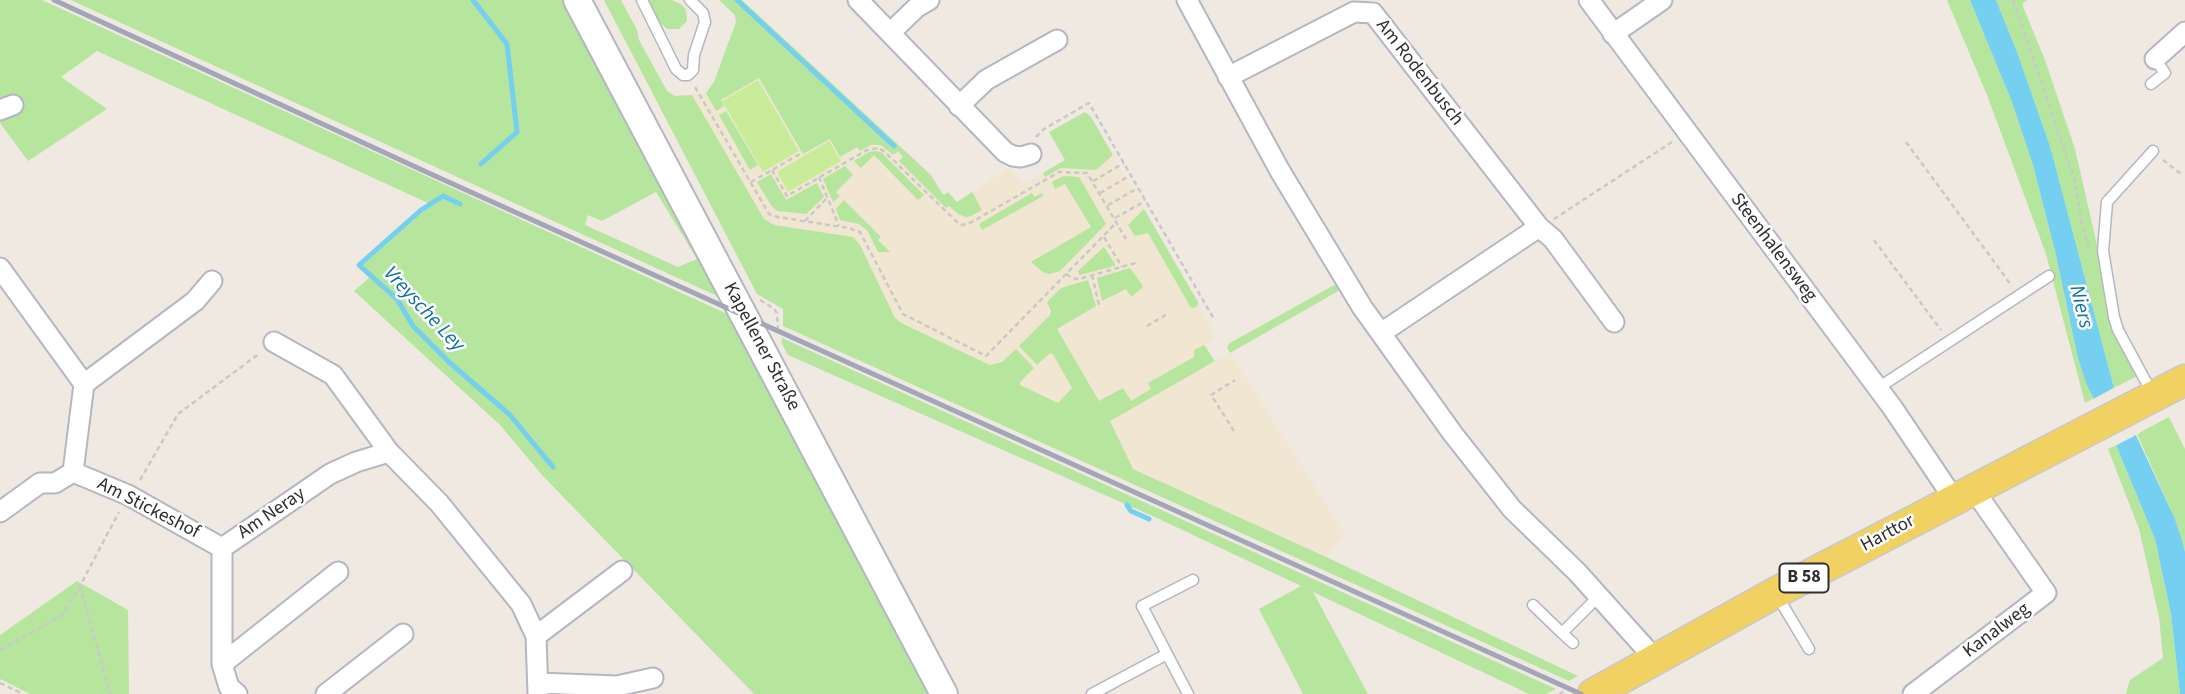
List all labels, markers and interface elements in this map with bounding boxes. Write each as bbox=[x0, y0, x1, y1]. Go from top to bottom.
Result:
street label: Am Rodenbusch bbox=[1370, 15, 1468, 131]
street label: Steenhalensweg bbox=[1725, 189, 1821, 307]
water label: Vreysche Ley bbox=[377, 262, 469, 358]
street label: Kapellener Straße bbox=[718, 279, 804, 415]
water label: Niers bbox=[2063, 283, 2097, 331]
street label: Am Stickeshof bbox=[93, 473, 203, 545]
street label: Am Neray bbox=[234, 483, 310, 545]
street label: Harttor bbox=[1857, 510, 1919, 558]
road number: B 58 bbox=[1780, 564, 1828, 592]
street label: Kanalweg bbox=[1959, 598, 2035, 664]

